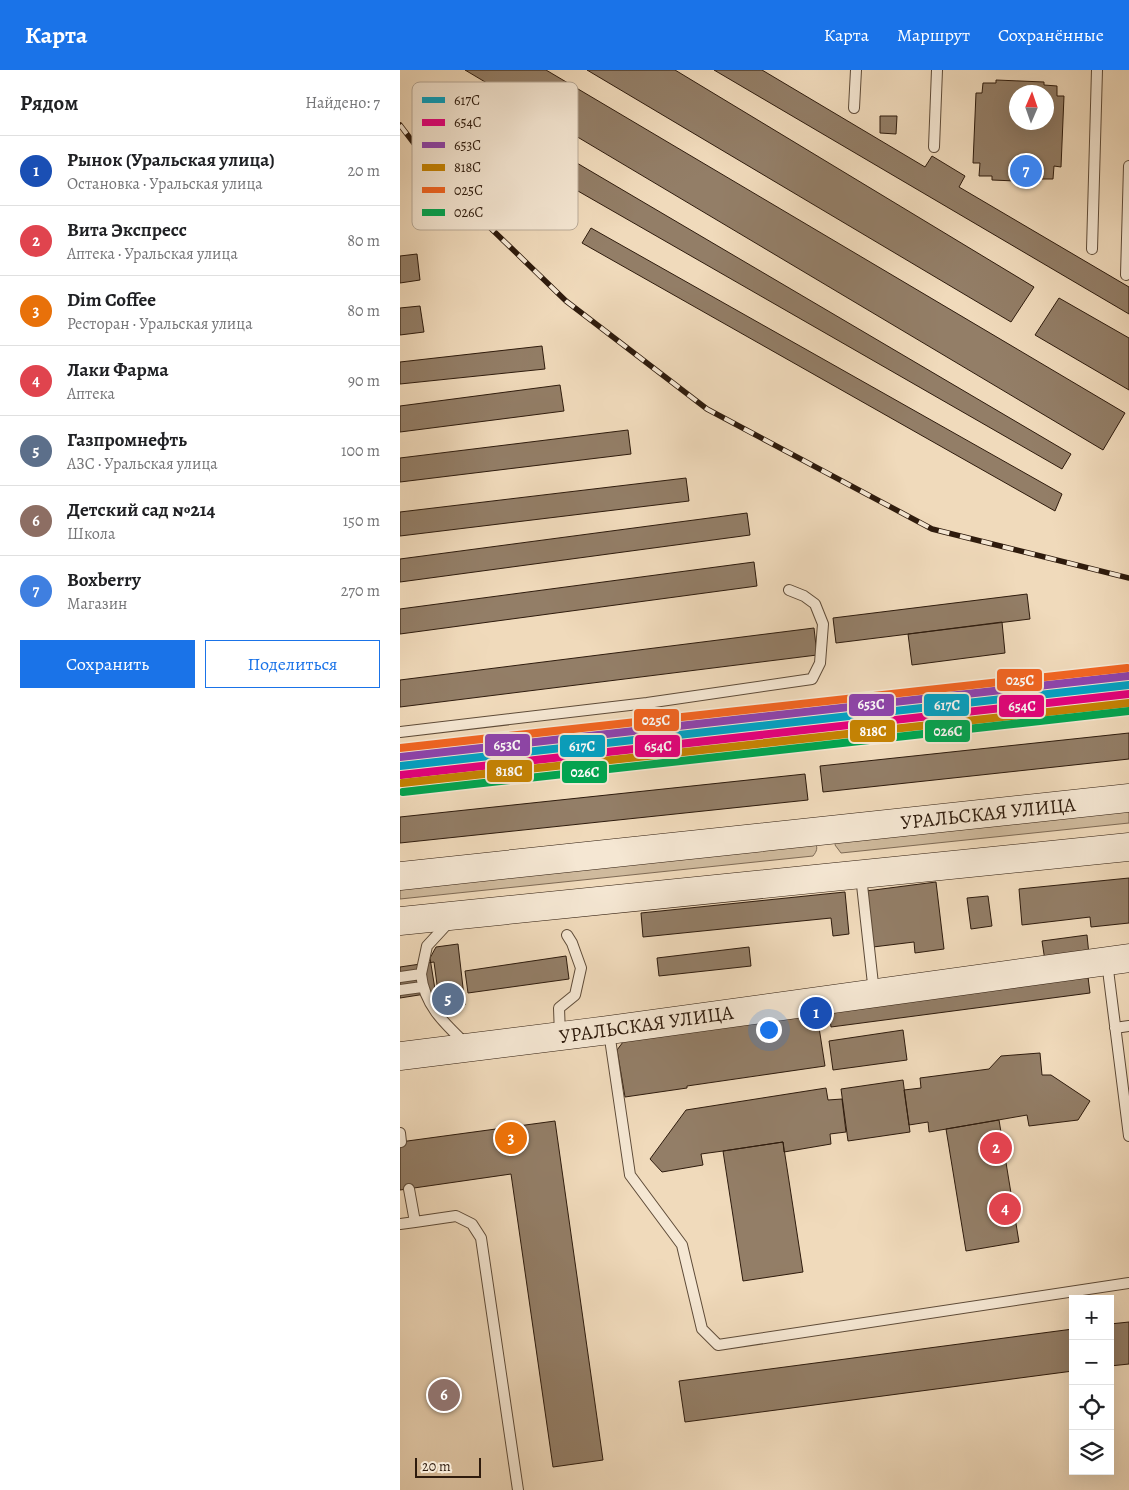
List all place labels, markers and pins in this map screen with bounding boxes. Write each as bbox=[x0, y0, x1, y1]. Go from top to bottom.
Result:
pin: 7 bbox=[1010, 152, 1042, 190]
pin: 5 bbox=[432, 980, 464, 1018]
pin: 1 bbox=[800, 994, 832, 1032]
pin: 3 bbox=[495, 1119, 527, 1157]
pin: 2 bbox=[980, 1129, 1012, 1167]
pin: 4 bbox=[989, 1190, 1021, 1228]
pin: 6 bbox=[428, 1376, 460, 1414]

